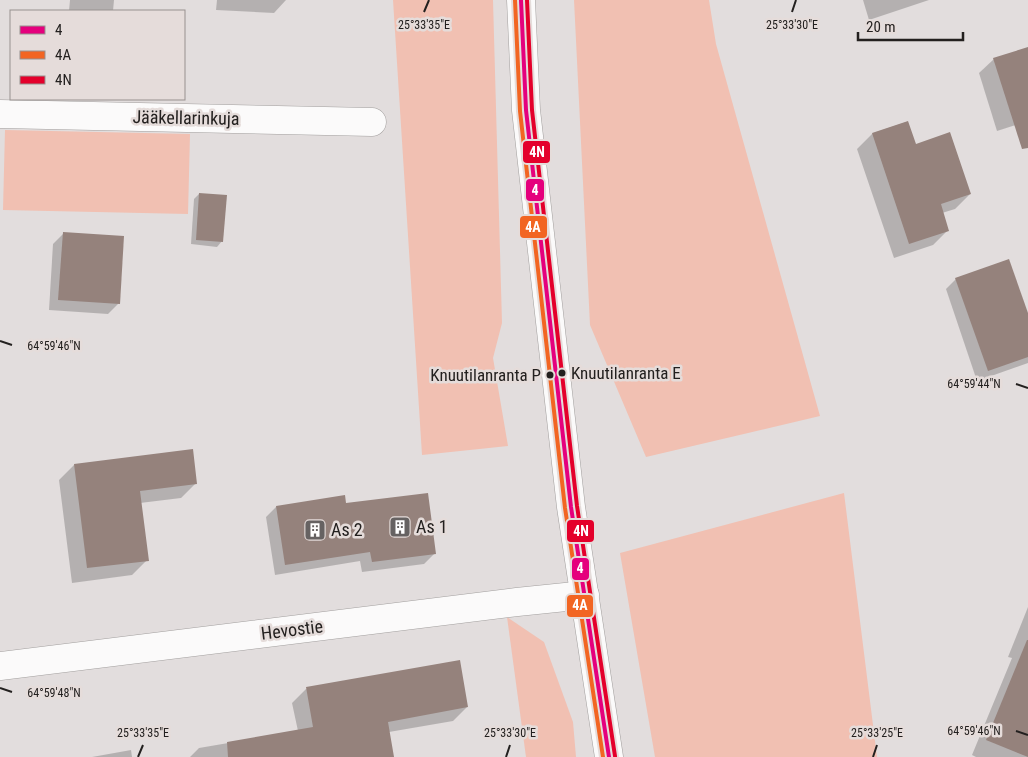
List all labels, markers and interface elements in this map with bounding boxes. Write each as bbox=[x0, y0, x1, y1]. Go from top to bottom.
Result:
legend bbox=[10, 10, 185, 100]
scale bar bbox=[858, 10, 963, 42]
text: 25°33'35"E bbox=[398, 18, 450, 32]
text: 25°33'30"E bbox=[766, 18, 818, 32]
text: 20 m bbox=[866, 18, 896, 36]
text: 4 bbox=[55, 21, 62, 39]
text: 4A bbox=[55, 46, 71, 64]
text: 4N bbox=[55, 71, 72, 89]
street label: Jääkellarinkuja bbox=[132, 106, 240, 129]
line badge: 4N bbox=[522, 140, 551, 164]
text: 4N bbox=[529, 144, 545, 160]
line badge: 4 bbox=[525, 178, 545, 202]
text: 4 bbox=[531, 182, 539, 198]
line badge: 4A bbox=[519, 215, 548, 239]
text: 4A bbox=[525, 219, 541, 235]
text: 64°59'46"N bbox=[27, 339, 81, 353]
place label: Knuutilanranta E bbox=[571, 363, 681, 383]
place label: Knuutilanranta P bbox=[430, 365, 541, 385]
marker: Knuutilanranta E bbox=[557, 368, 567, 378]
marker: Knuutilanranta P bbox=[545, 370, 555, 380]
text: 64°59'44"N bbox=[947, 377, 1001, 391]
building icon: As 1 bbox=[388, 515, 412, 539]
place label: As 1 bbox=[416, 516, 448, 537]
building icon: As 2 bbox=[303, 518, 327, 542]
place label: As 2 bbox=[331, 519, 363, 540]
line badge: 4N bbox=[566, 519, 595, 543]
text: 4N bbox=[573, 523, 589, 539]
line badge: 4 bbox=[571, 557, 590, 581]
text: 4 bbox=[576, 560, 584, 576]
line badge: 4A bbox=[566, 594, 594, 618]
text: 4A bbox=[572, 597, 588, 613]
street label: Hevostie bbox=[260, 615, 324, 644]
text: 64°59'48"N bbox=[27, 686, 81, 700]
text: 64°59'46"N bbox=[947, 724, 1001, 738]
text: 25°33'35"E bbox=[117, 726, 169, 740]
text: 25°33'30"E bbox=[484, 726, 536, 740]
text: 25°33'25"E bbox=[851, 726, 903, 740]

